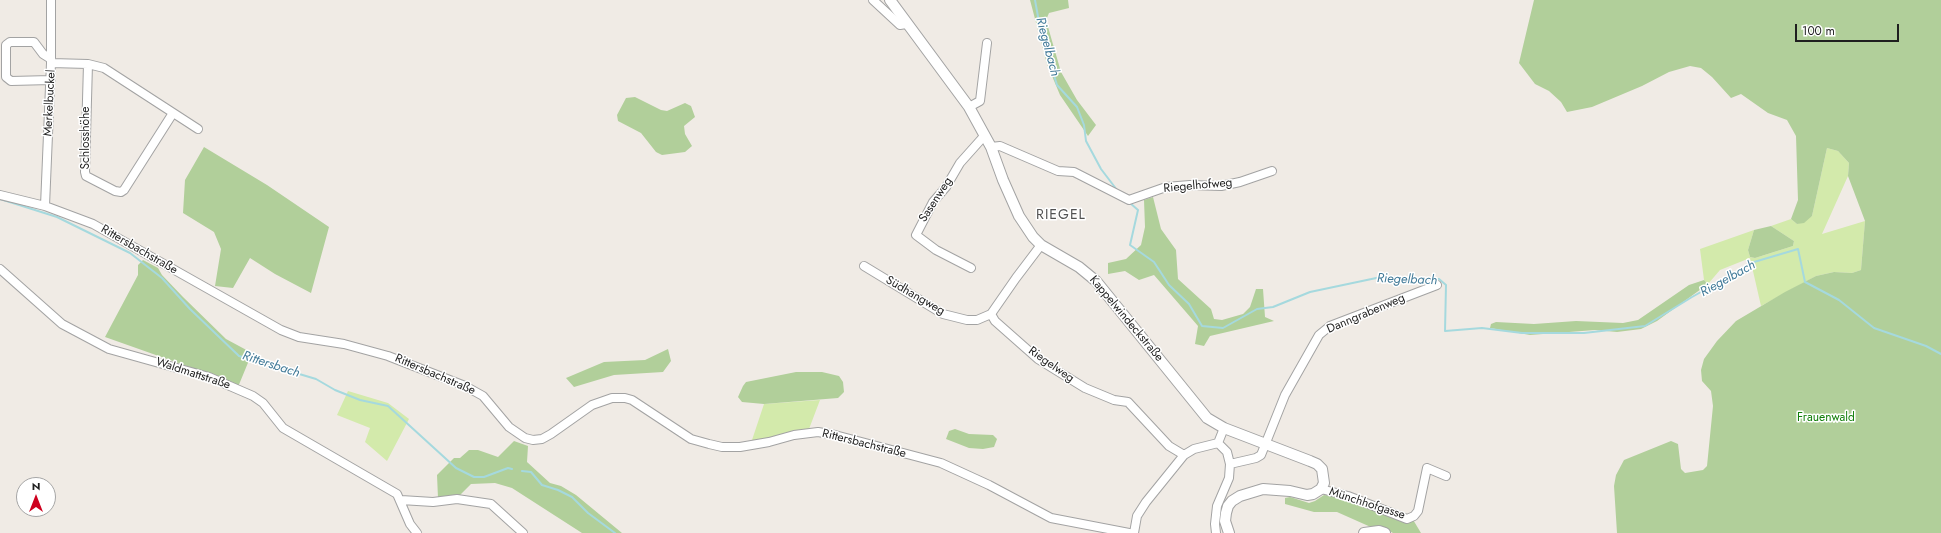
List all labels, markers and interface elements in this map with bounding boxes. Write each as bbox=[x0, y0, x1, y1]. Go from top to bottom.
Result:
water label: Riegelbach bbox=[1032, 16, 1062, 78]
scale bar bbox=[1797, 16, 1901, 42]
text: 100 m bbox=[1802, 22, 1835, 40]
street label: Merkelbuckel bbox=[41, 69, 59, 137]
street label: Schlosshöhe bbox=[79, 107, 93, 169]
street label: Sasenweg bbox=[916, 175, 956, 225]
street label: Riegelhofweg bbox=[1163, 176, 1233, 196]
district label: RIEGEL bbox=[1036, 208, 1086, 224]
street label: Rittersbachstraße bbox=[98, 222, 180, 278]
water label: Riegelbach bbox=[1698, 258, 1758, 300]
water label: Riegelbach bbox=[1377, 271, 1437, 289]
street label: Südhangweg bbox=[883, 273, 947, 319]
street label: Kappelwindeckstraße bbox=[1086, 273, 1166, 365]
street label: Danngrabenweg bbox=[1325, 291, 1407, 337]
street label: Riegelweg bbox=[1025, 344, 1077, 386]
water label: Rittersbach bbox=[240, 348, 302, 382]
street label: Rittersbachstraße bbox=[393, 352, 477, 398]
street label: Waldmattstraße bbox=[154, 355, 232, 393]
park label: Frauenwald bbox=[1797, 411, 1855, 425]
street label: Rittersbachstraße bbox=[821, 427, 907, 461]
north arrow bbox=[16, 477, 56, 517]
text: N bbox=[32, 478, 40, 494]
street label: Münchhofgasse bbox=[1327, 485, 1407, 523]

